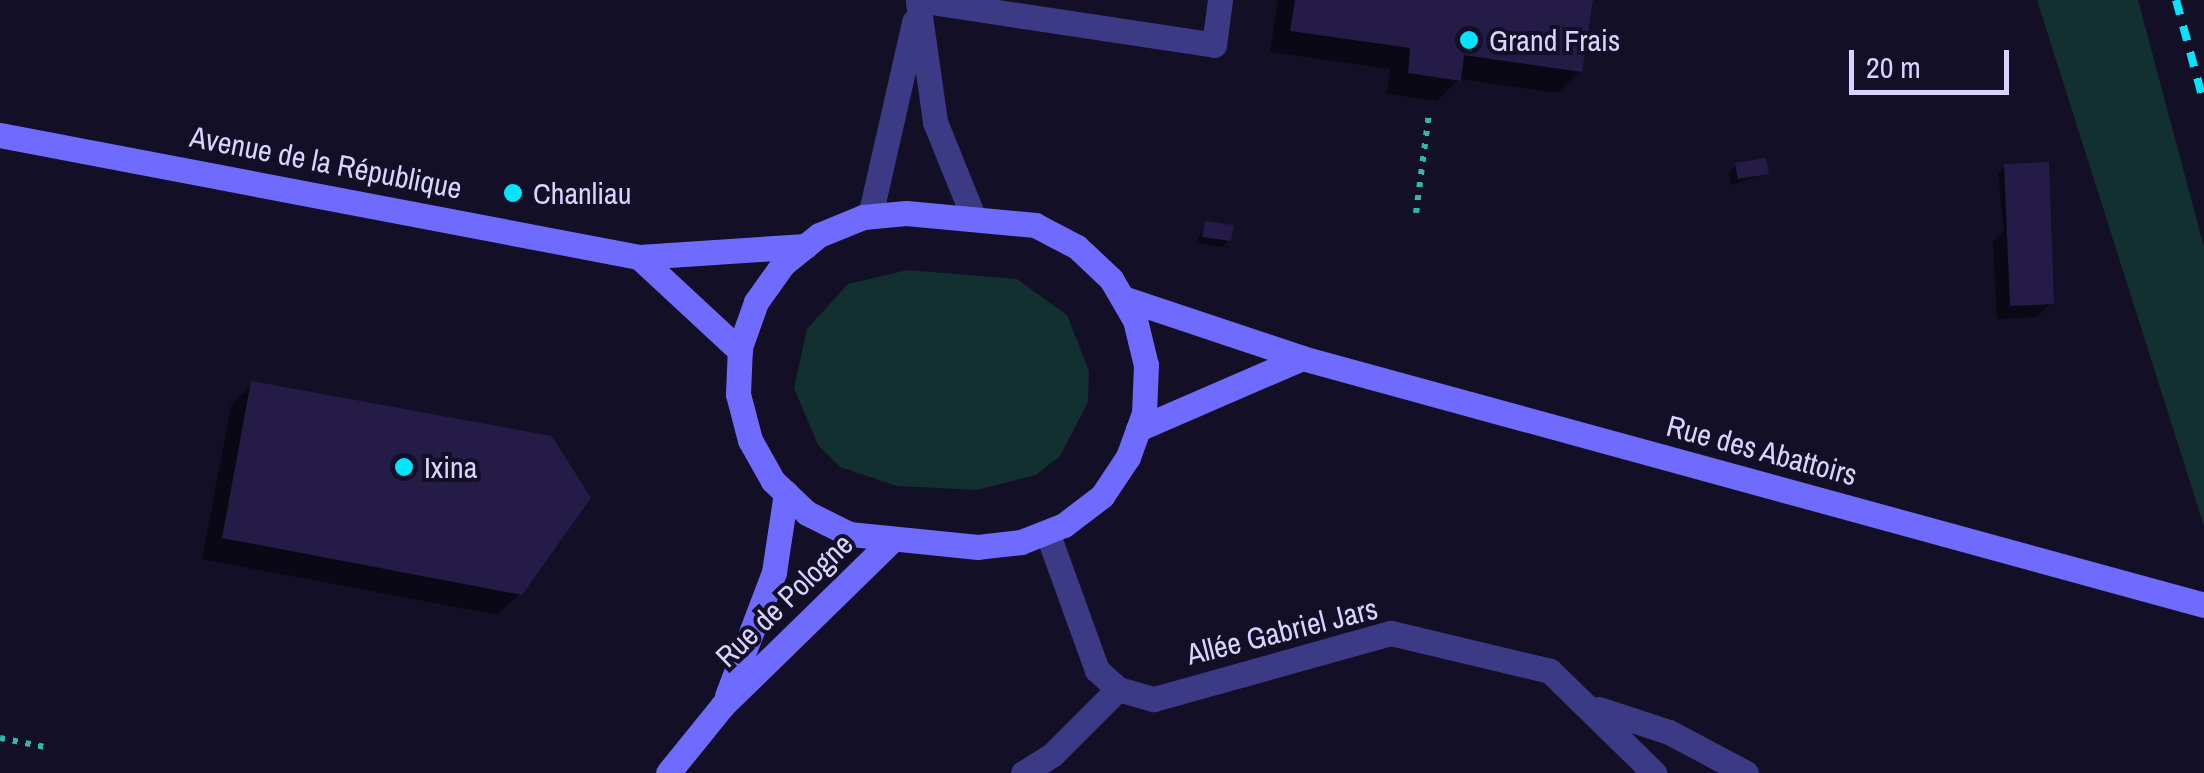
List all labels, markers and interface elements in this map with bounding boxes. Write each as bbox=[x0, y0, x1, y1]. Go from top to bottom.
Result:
place label: Grand Frais bbox=[1489, 22, 1620, 58]
marker: Grand Frais bbox=[1458, 29, 1480, 51]
scale bar bbox=[1854, 30, 2014, 92]
text: 20 m bbox=[1866, 47, 1921, 87]
street label: Avenue de la République bbox=[187, 118, 465, 206]
place label: Chanliau bbox=[533, 175, 631, 211]
marker: Chanliau bbox=[502, 182, 524, 204]
street label: Rue des Abattoirs bbox=[1662, 407, 1862, 493]
place label: Ixina bbox=[424, 449, 477, 485]
marker: Ixina bbox=[393, 456, 415, 478]
street label: Rue de Pologne bbox=[708, 526, 860, 674]
street label: Allée Gabriel Jars bbox=[1183, 590, 1381, 672]

